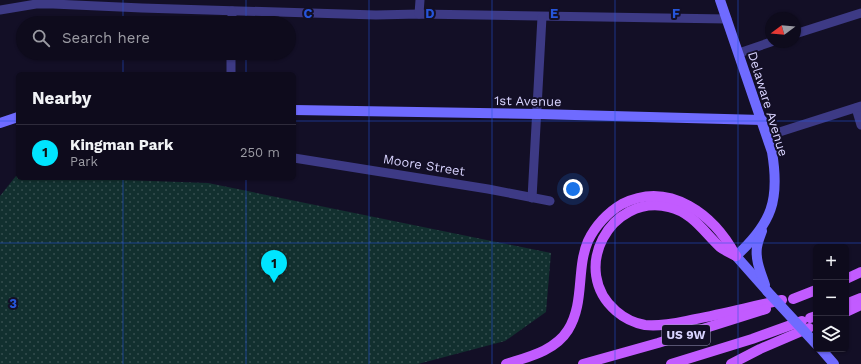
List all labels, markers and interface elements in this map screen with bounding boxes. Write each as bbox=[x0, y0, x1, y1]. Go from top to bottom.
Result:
text: C bbox=[304, 6, 313, 21]
text: D bbox=[425, 6, 435, 21]
text: E bbox=[550, 6, 558, 21]
text: F bbox=[672, 6, 680, 21]
north arrow bbox=[765, 12, 801, 48]
search box bbox=[16, 16, 296, 60]
icon: search bbox=[30, 27, 52, 49]
text: Search here bbox=[62, 29, 150, 47]
street label: Delaware Avenue bbox=[745, 50, 791, 158]
text: Nearby bbox=[32, 88, 91, 108]
street label: 1st Avenue bbox=[494, 93, 562, 109]
text: Kingman Park bbox=[70, 136, 173, 154]
text: 1 bbox=[42, 145, 48, 160]
text: 250 m bbox=[240, 145, 280, 160]
street label: Moore Street bbox=[382, 151, 467, 179]
text: Park bbox=[70, 154, 98, 169]
your location bbox=[563, 179, 583, 199]
map controls bbox=[813, 244, 849, 352]
button: + bbox=[813, 244, 849, 280]
pin: 1 bbox=[261, 250, 287, 283]
button: − bbox=[813, 280, 849, 316]
text: 3 bbox=[9, 296, 17, 311]
button: layers bbox=[813, 316, 849, 352]
road number: US 9W bbox=[662, 325, 710, 345]

